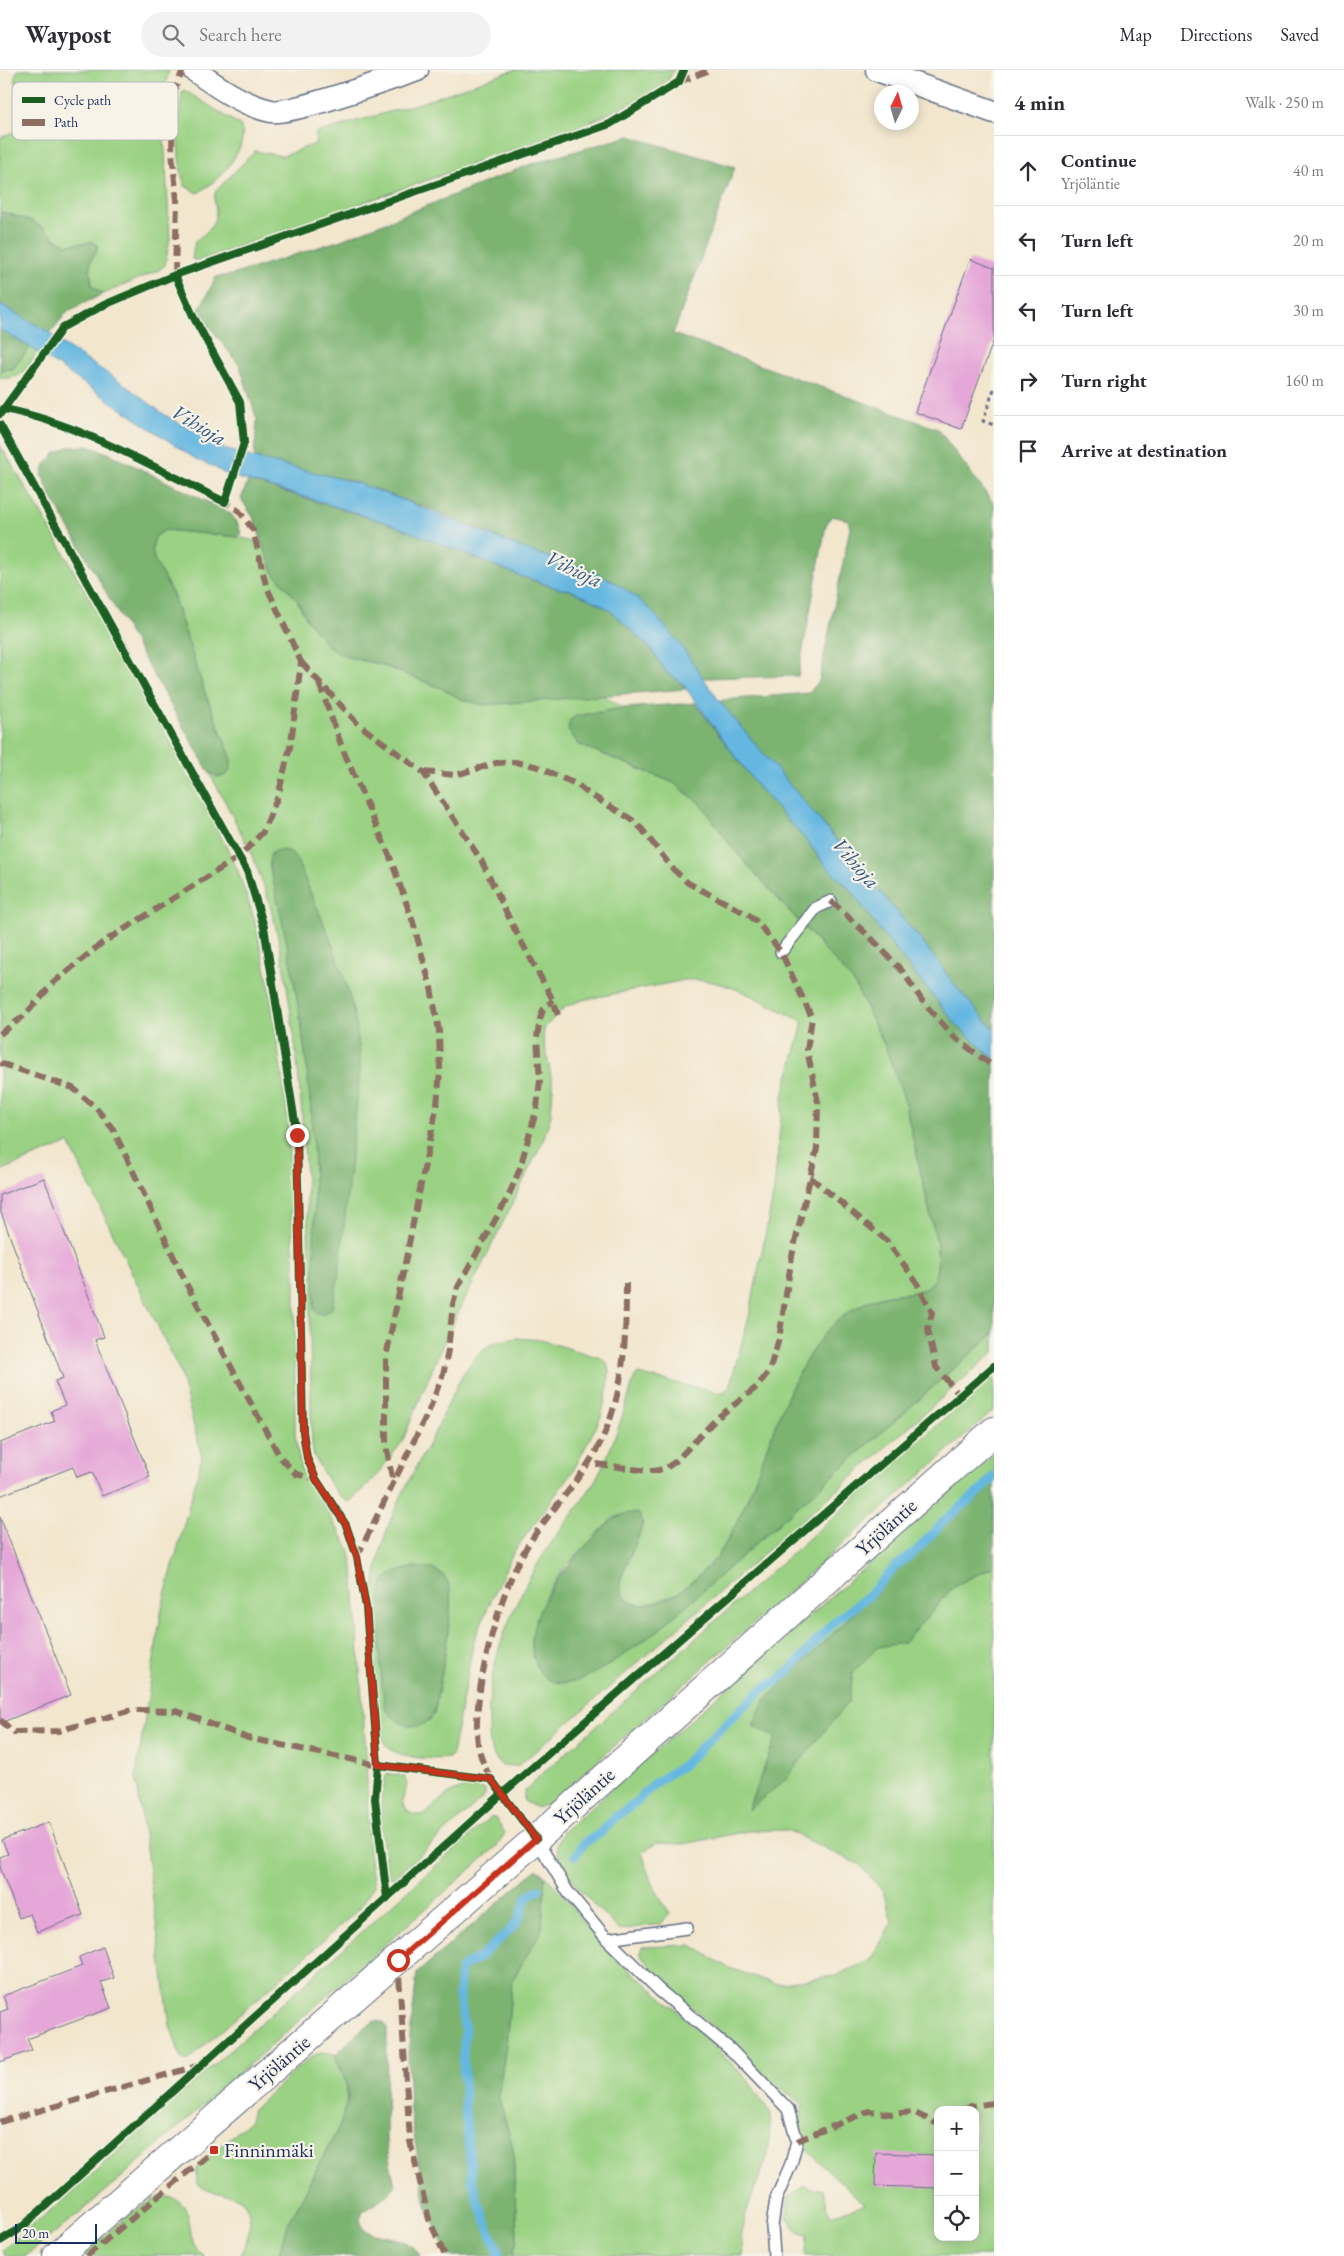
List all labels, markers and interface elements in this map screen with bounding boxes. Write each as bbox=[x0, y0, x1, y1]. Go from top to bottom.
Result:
search box bbox=[141, 12, 491, 57]
text: Waypost bbox=[25, 19, 111, 50]
icon: search bbox=[159, 21, 187, 49]
text: Search here bbox=[199, 22, 282, 47]
text: Map bbox=[1120, 23, 1152, 46]
text: Directions bbox=[1180, 23, 1252, 46]
text: Saved bbox=[1280, 23, 1319, 46]
legend bbox=[12, 82, 178, 140]
north arrow bbox=[874, 85, 919, 130]
text: 4 min bbox=[1014, 89, 1065, 116]
text: Cycle path bbox=[54, 91, 111, 109]
text: Walk · 250 m bbox=[1245, 92, 1324, 113]
text: Path bbox=[54, 113, 78, 131]
text: Continue bbox=[1061, 148, 1136, 173]
icon: ahead bbox=[1014, 157, 1042, 185]
text: 40 m bbox=[1293, 160, 1324, 181]
text: Yrjöläntie bbox=[1061, 173, 1120, 194]
icon: left bbox=[1014, 227, 1042, 255]
text: Turn left bbox=[1061, 228, 1133, 253]
text: 20 m bbox=[1293, 230, 1324, 251]
icon: left bbox=[1014, 297, 1042, 325]
text: Turn left bbox=[1061, 298, 1133, 323]
text: 30 m bbox=[1293, 300, 1324, 321]
icon: right bbox=[1014, 367, 1042, 395]
text: Turn right bbox=[1061, 368, 1147, 393]
text: 160 m bbox=[1285, 370, 1324, 391]
water label: Vihioja bbox=[167, 398, 232, 451]
icon: arrive bbox=[1014, 437, 1042, 465]
text: Arrive at destination bbox=[1061, 438, 1227, 463]
water label: Vihioja bbox=[542, 544, 607, 593]
water label: Vihioja bbox=[827, 831, 886, 894]
route end bbox=[286, 1124, 309, 1147]
street label: Yrjöläntie bbox=[850, 1492, 922, 1561]
street label: Yrjöläntie bbox=[548, 1761, 620, 1830]
route start bbox=[387, 1949, 410, 1972]
street label: Yrjöläntie bbox=[243, 2029, 316, 2097]
map controls bbox=[934, 2106, 979, 2241]
button: + bbox=[934, 2106, 979, 2151]
place label: Finninmäki bbox=[224, 2137, 314, 2163]
marker: Finninmäki bbox=[208, 2144, 220, 2156]
button: − bbox=[934, 2151, 979, 2196]
button: locate bbox=[934, 2196, 979, 2241]
scale bar bbox=[15, 2221, 98, 2244]
text: 20 m bbox=[22, 2224, 49, 2242]

